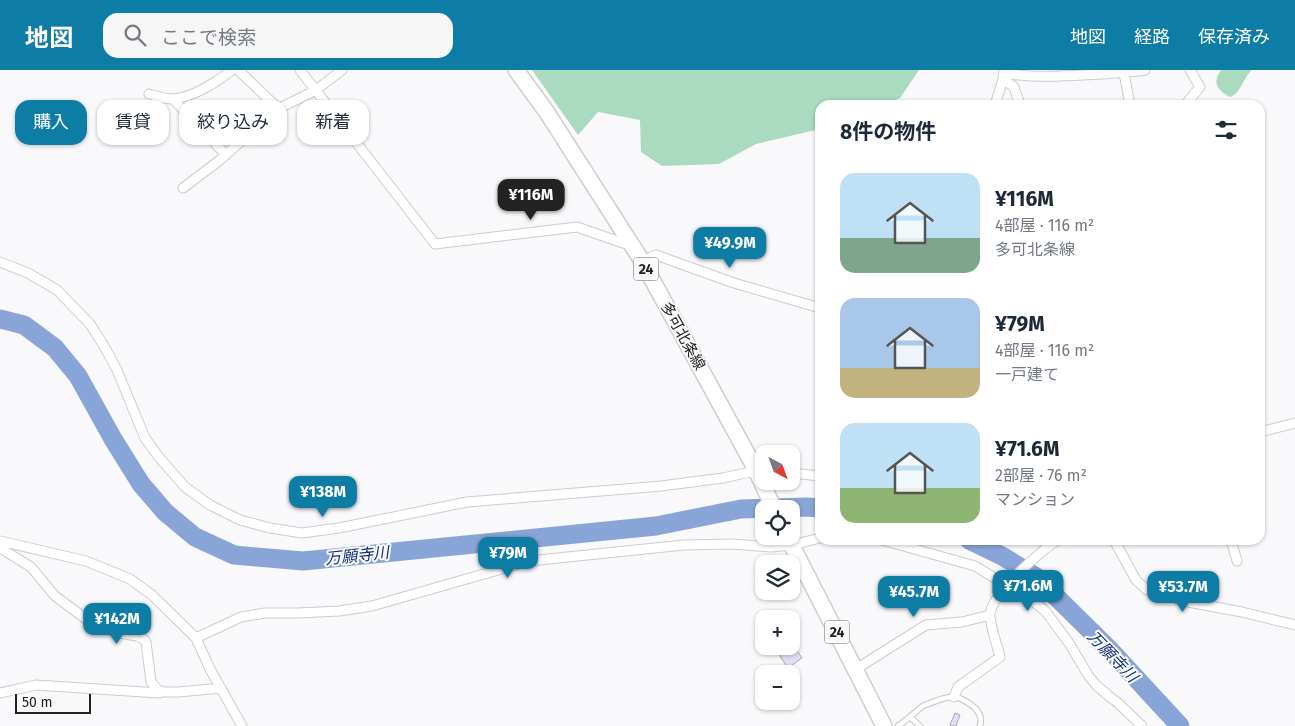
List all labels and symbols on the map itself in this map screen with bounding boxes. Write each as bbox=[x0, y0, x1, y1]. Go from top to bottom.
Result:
pin: ¥116M bbox=[496, 178, 566, 221]
pin: ¥49.9M bbox=[689, 226, 771, 269]
road number: 24 bbox=[634, 258, 658, 280]
street label: 多可北条線 bbox=[657, 299, 709, 373]
north arrow bbox=[755, 445, 800, 490]
pin: ¥138M bbox=[288, 476, 358, 518]
pin: ¥79M bbox=[478, 536, 538, 579]
water label: 万願寺川 bbox=[324, 542, 392, 568]
pin: ¥71.6M bbox=[987, 570, 1069, 612]
pin: ¥53.7M bbox=[1142, 570, 1224, 613]
pin: ¥45.7M bbox=[873, 576, 955, 618]
pin: ¥142M bbox=[82, 602, 152, 645]
road number: 24 bbox=[824, 620, 850, 644]
water label: 万願寺川 bbox=[1084, 627, 1143, 687]
scale bar bbox=[15, 691, 91, 714]

